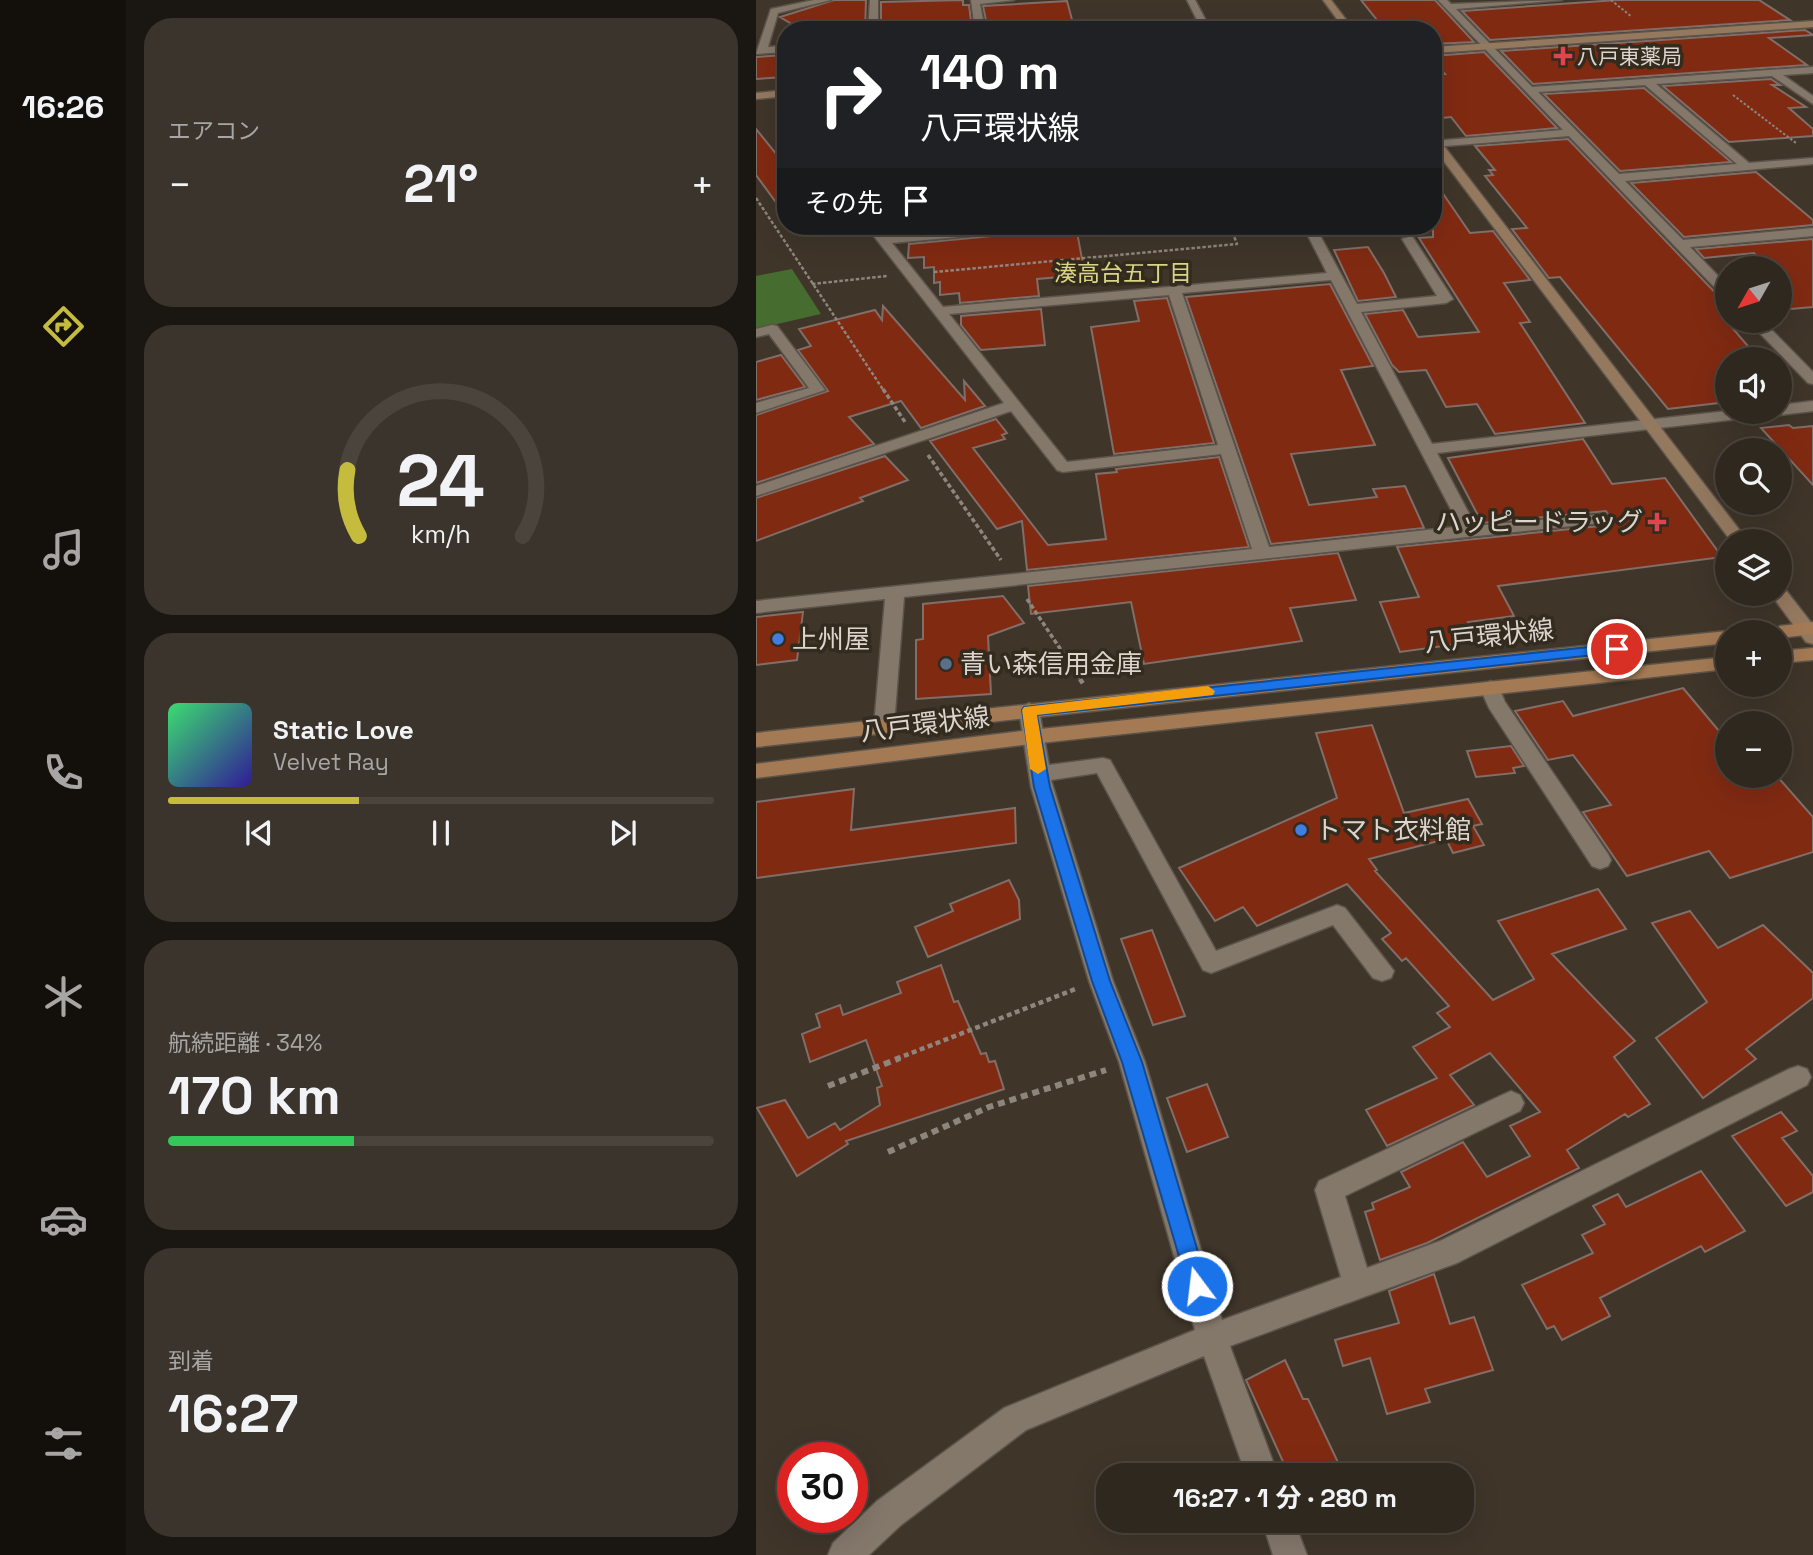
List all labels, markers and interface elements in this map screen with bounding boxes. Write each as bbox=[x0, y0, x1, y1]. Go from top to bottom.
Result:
text: 140 m bbox=[920, 41, 1059, 103]
place label: 八戸東薬局 bbox=[1577, 43, 1682, 70]
marker: 八戸東薬局 bbox=[1555, 48, 1571, 64]
icon: right bbox=[805, 49, 896, 140]
text: 16:26 bbox=[22, 87, 104, 127]
text: 八戸環状線 bbox=[920, 108, 1080, 148]
text: エアコン bbox=[168, 116, 260, 146]
text: 21° bbox=[404, 151, 478, 217]
text: − bbox=[168, 161, 192, 209]
text: + bbox=[690, 161, 714, 209]
icon: arrive bbox=[897, 182, 935, 220]
text: その先 bbox=[805, 186, 883, 220]
north arrow bbox=[1715, 256, 1792, 332]
map controls bbox=[1715, 256, 1792, 788]
district label: 湊高台五丁目 bbox=[1054, 258, 1192, 288]
icon: directions bbox=[39, 302, 88, 351]
button: sound bbox=[1715, 347, 1792, 424]
text: 24 bbox=[397, 435, 485, 528]
button: search bbox=[1715, 438, 1792, 515]
place label: ハッピードラッグ bbox=[1435, 505, 1643, 539]
marker: ハッピードラッグ bbox=[1649, 514, 1665, 530]
text: km/h bbox=[411, 518, 471, 550]
icon: music bbox=[39, 525, 88, 574]
button: layers bbox=[1715, 529, 1792, 606]
street label: 八戸環状線 bbox=[1423, 612, 1555, 660]
pin bbox=[1587, 619, 1647, 679]
button: + bbox=[1715, 620, 1792, 697]
place label: 上州屋 bbox=[792, 622, 870, 656]
icon: arrive bbox=[1598, 630, 1636, 668]
marker: 上州屋 bbox=[770, 631, 786, 647]
place label: 青い森信用金庫 bbox=[960, 647, 1142, 681]
marker: 青い森信用金庫 bbox=[938, 656, 954, 672]
street label: 八戸環状線 bbox=[858, 699, 992, 749]
button: − bbox=[1715, 711, 1792, 788]
text: Static Love bbox=[273, 713, 414, 747]
text: Velvet Ray bbox=[273, 747, 389, 777]
icon: phone bbox=[39, 748, 88, 797]
place label: トマト衣料館 bbox=[1315, 813, 1471, 847]
icon: previous bbox=[240, 814, 278, 852]
icon: pause bbox=[422, 814, 460, 852]
icon: next bbox=[604, 814, 642, 852]
marker: トマト衣料館 bbox=[1293, 822, 1309, 838]
icon: climate bbox=[39, 972, 88, 1021]
text: 航続距離 · 34% bbox=[168, 1028, 322, 1058]
text: 170 km bbox=[168, 1063, 341, 1129]
icon: car bbox=[39, 1195, 88, 1244]
position arrow bbox=[1160, 1249, 1234, 1323]
text: 到着 bbox=[168, 1346, 214, 1376]
text: 16:27 bbox=[168, 1381, 298, 1447]
icon: filters bbox=[39, 1419, 88, 1468]
speed limit sign: 30 bbox=[777, 1442, 868, 1533]
text: 16:27 · 1 分 · 280 m bbox=[1173, 1481, 1397, 1515]

